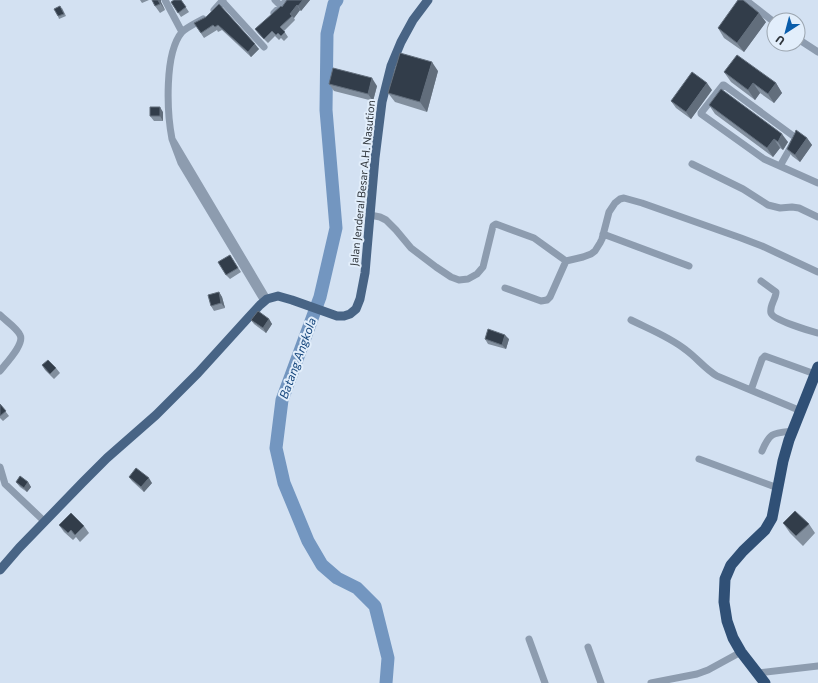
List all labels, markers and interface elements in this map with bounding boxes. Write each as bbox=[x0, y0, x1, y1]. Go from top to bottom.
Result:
north arrow bbox=[766, 12, 806, 52]
text: U bbox=[773, 33, 787, 48]
street label: Jalan Jenderal Besar A.H. Nasution bbox=[347, 99, 378, 267]
water label: Batang Angkola bbox=[276, 316, 318, 400]

